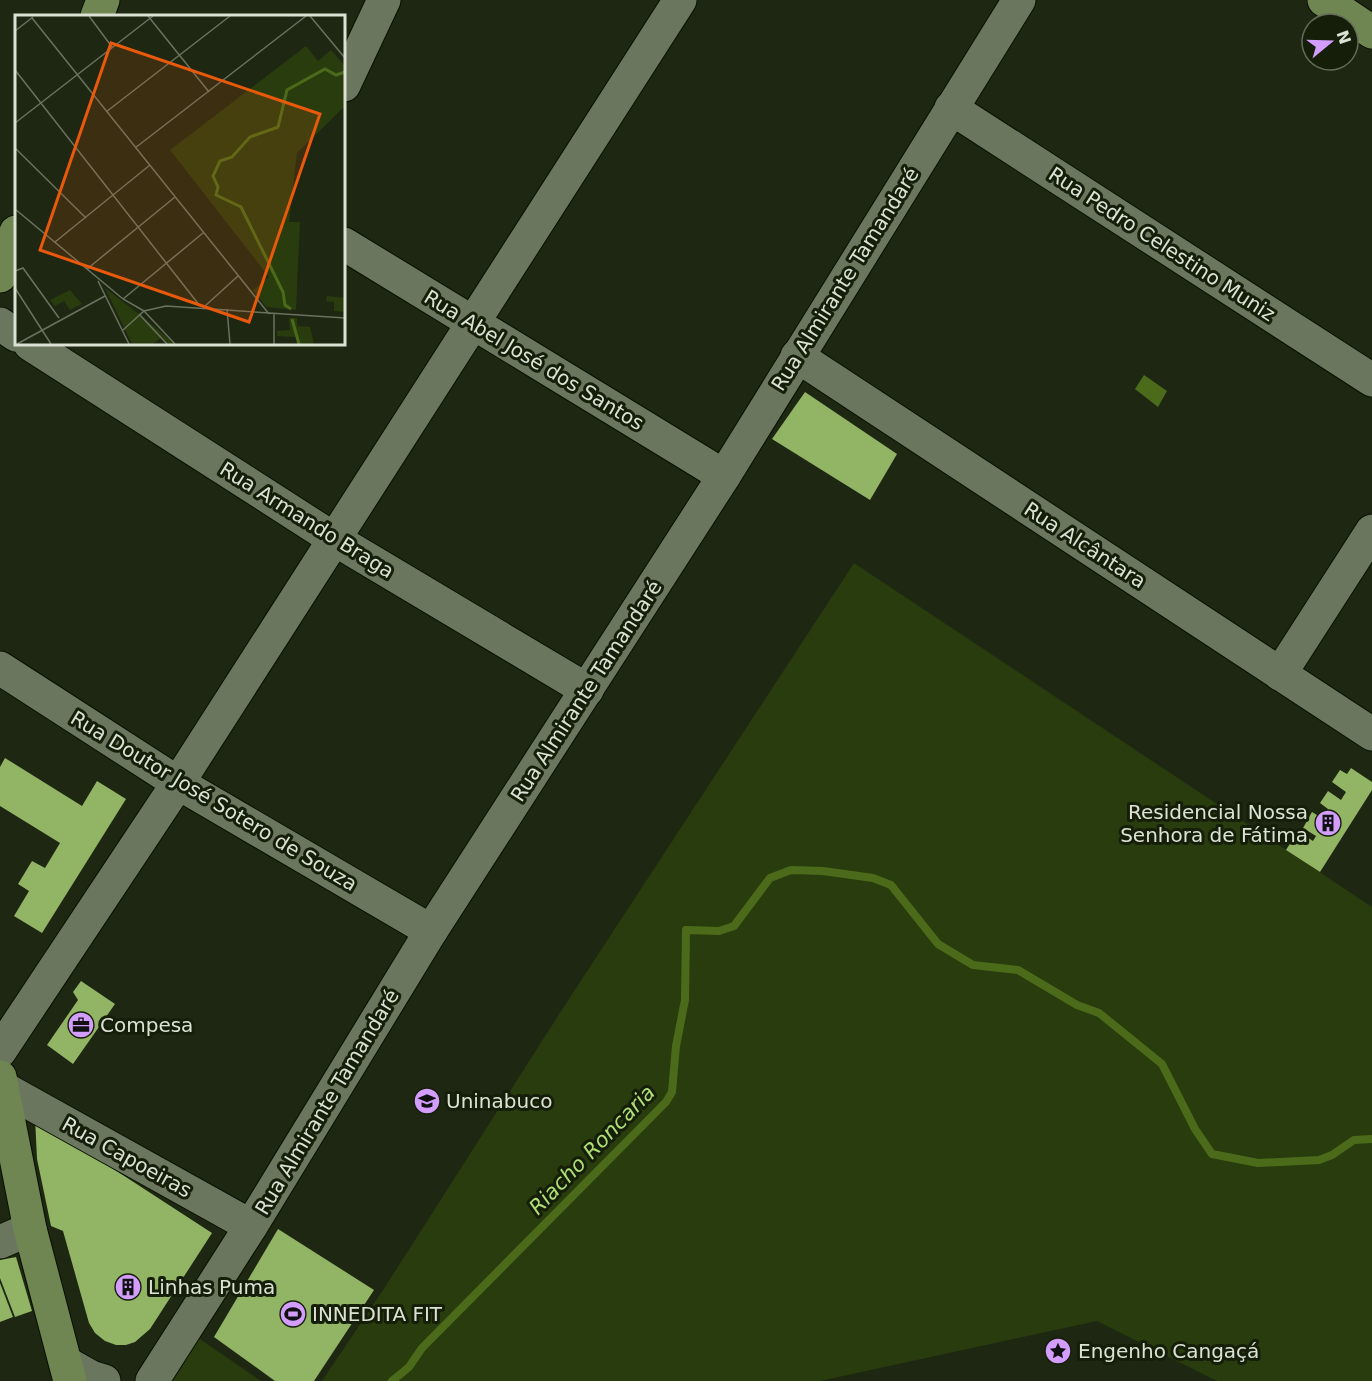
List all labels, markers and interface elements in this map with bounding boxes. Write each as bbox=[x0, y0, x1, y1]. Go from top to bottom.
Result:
north arrow bbox=[1300, 12, 1360, 72]
inset map bbox=[15, 15, 345, 345]
text: N bbox=[1333, 28, 1355, 47]
street label: Rua Pedro Celestino Muniz bbox=[1044, 162, 1280, 326]
street label: Rua Almirante Tamandaré bbox=[766, 163, 924, 395]
street label: Rua Abel José dos Santos bbox=[420, 285, 648, 435]
street label: Rua Armando Braga bbox=[216, 457, 398, 583]
street label: Rua Alcântara bbox=[1020, 497, 1150, 593]
street label: Rua Almirante Tamandaré bbox=[505, 576, 667, 806]
street label: Rua Doutor José Sotero de Souza bbox=[67, 706, 361, 896]
place label: Residencial Nossa Senhora de Fátima bbox=[1120, 800, 1308, 847]
building icon: Residencial Nossa Senhora de Fátima bbox=[1313, 808, 1343, 838]
street label: Rua Almirante Tamandaré bbox=[250, 985, 404, 1219]
office icon: Compesa bbox=[66, 1010, 96, 1040]
place label: Compesa bbox=[100, 1013, 193, 1037]
water label: Riacho Roncaria bbox=[524, 1080, 660, 1220]
school or university icon: Uninabuco bbox=[412, 1086, 442, 1116]
place label: Uninabuco bbox=[446, 1089, 552, 1113]
street label: Rua Capoeiras bbox=[58, 1112, 196, 1202]
building icon: Linhas Puma bbox=[113, 1272, 143, 1302]
place label: Linhas Puma bbox=[148, 1275, 275, 1299]
sports icon: INNEDITA FIT bbox=[278, 1299, 308, 1329]
place label: INNEDITA FIT bbox=[312, 1302, 443, 1326]
place icon: Engenho Cangaçá bbox=[1043, 1336, 1073, 1366]
place label: Engenho Cangaçá bbox=[1078, 1339, 1259, 1363]

